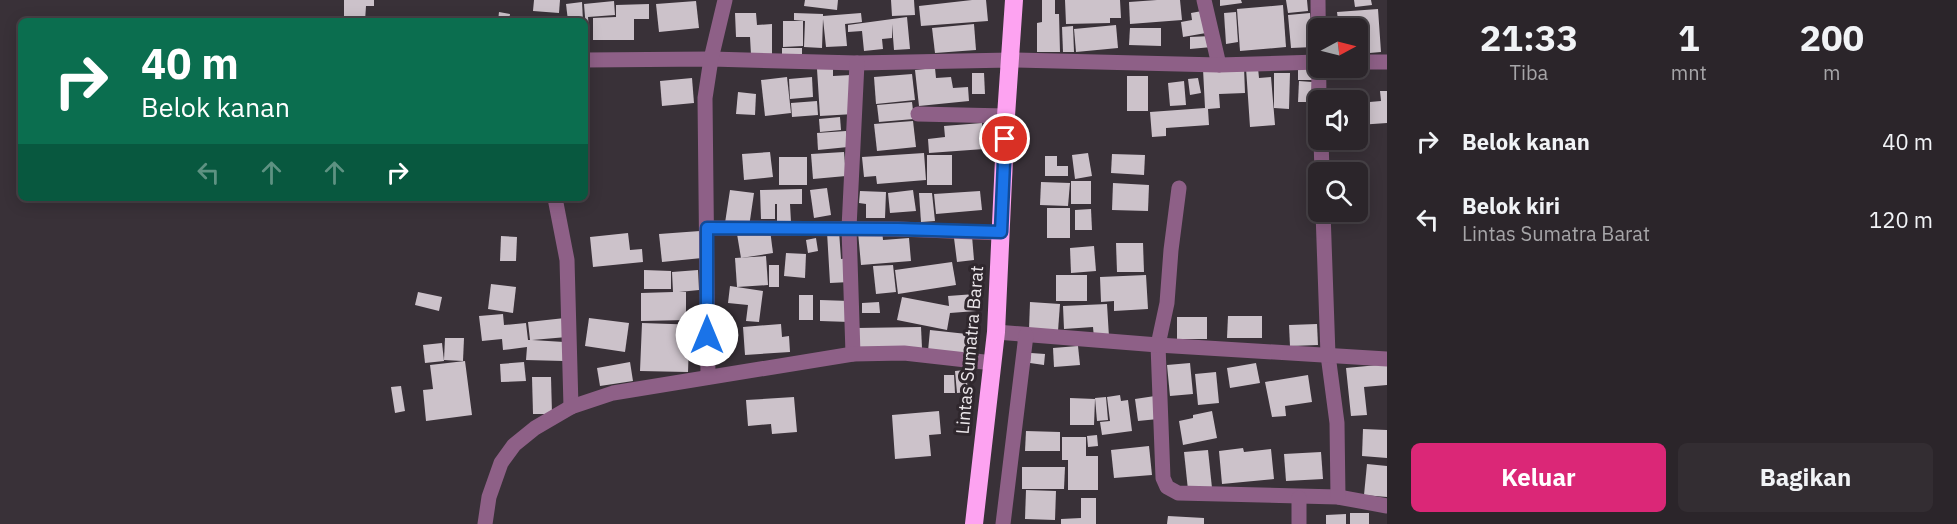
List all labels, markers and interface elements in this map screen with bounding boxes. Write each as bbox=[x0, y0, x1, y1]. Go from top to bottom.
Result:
text: 21:33 bbox=[1480, 14, 1578, 61]
text: 1 bbox=[1678, 14, 1700, 61]
text: 200 bbox=[1799, 14, 1864, 61]
north arrow bbox=[1308, 18, 1368, 78]
map controls bbox=[1308, 18, 1368, 222]
text: 40 m bbox=[141, 36, 239, 91]
icon: right bbox=[42, 42, 120, 120]
text: Tiba bbox=[1510, 59, 1548, 86]
text: mnt bbox=[1671, 59, 1707, 86]
text: m bbox=[1823, 59, 1841, 86]
text: Belok kanan bbox=[141, 89, 290, 124]
button: sound bbox=[1308, 90, 1368, 150]
pin bbox=[979, 113, 1030, 164]
icon: arrive bbox=[988, 122, 1021, 155]
icon: right bbox=[1411, 125, 1444, 158]
text: Belok kanan bbox=[1462, 127, 1590, 156]
text: 40 m bbox=[1882, 127, 1933, 156]
icon: left bbox=[192, 156, 225, 189]
icon: ahead bbox=[255, 156, 288, 189]
icon: ahead bbox=[318, 156, 351, 189]
icon: right bbox=[381, 156, 414, 189]
button: search bbox=[1308, 162, 1368, 222]
text: Belok kiri bbox=[1462, 191, 1560, 220]
icon: left bbox=[1411, 203, 1444, 236]
text: 120 m bbox=[1869, 205, 1933, 234]
text: Lintas Sumatra Barat bbox=[1462, 220, 1650, 247]
street label: Lintas Sumatra Barat bbox=[951, 265, 988, 435]
position arrow bbox=[675, 303, 739, 367]
button: Keluar bbox=[1411, 443, 1666, 512]
button: Bagikan bbox=[1678, 443, 1933, 512]

